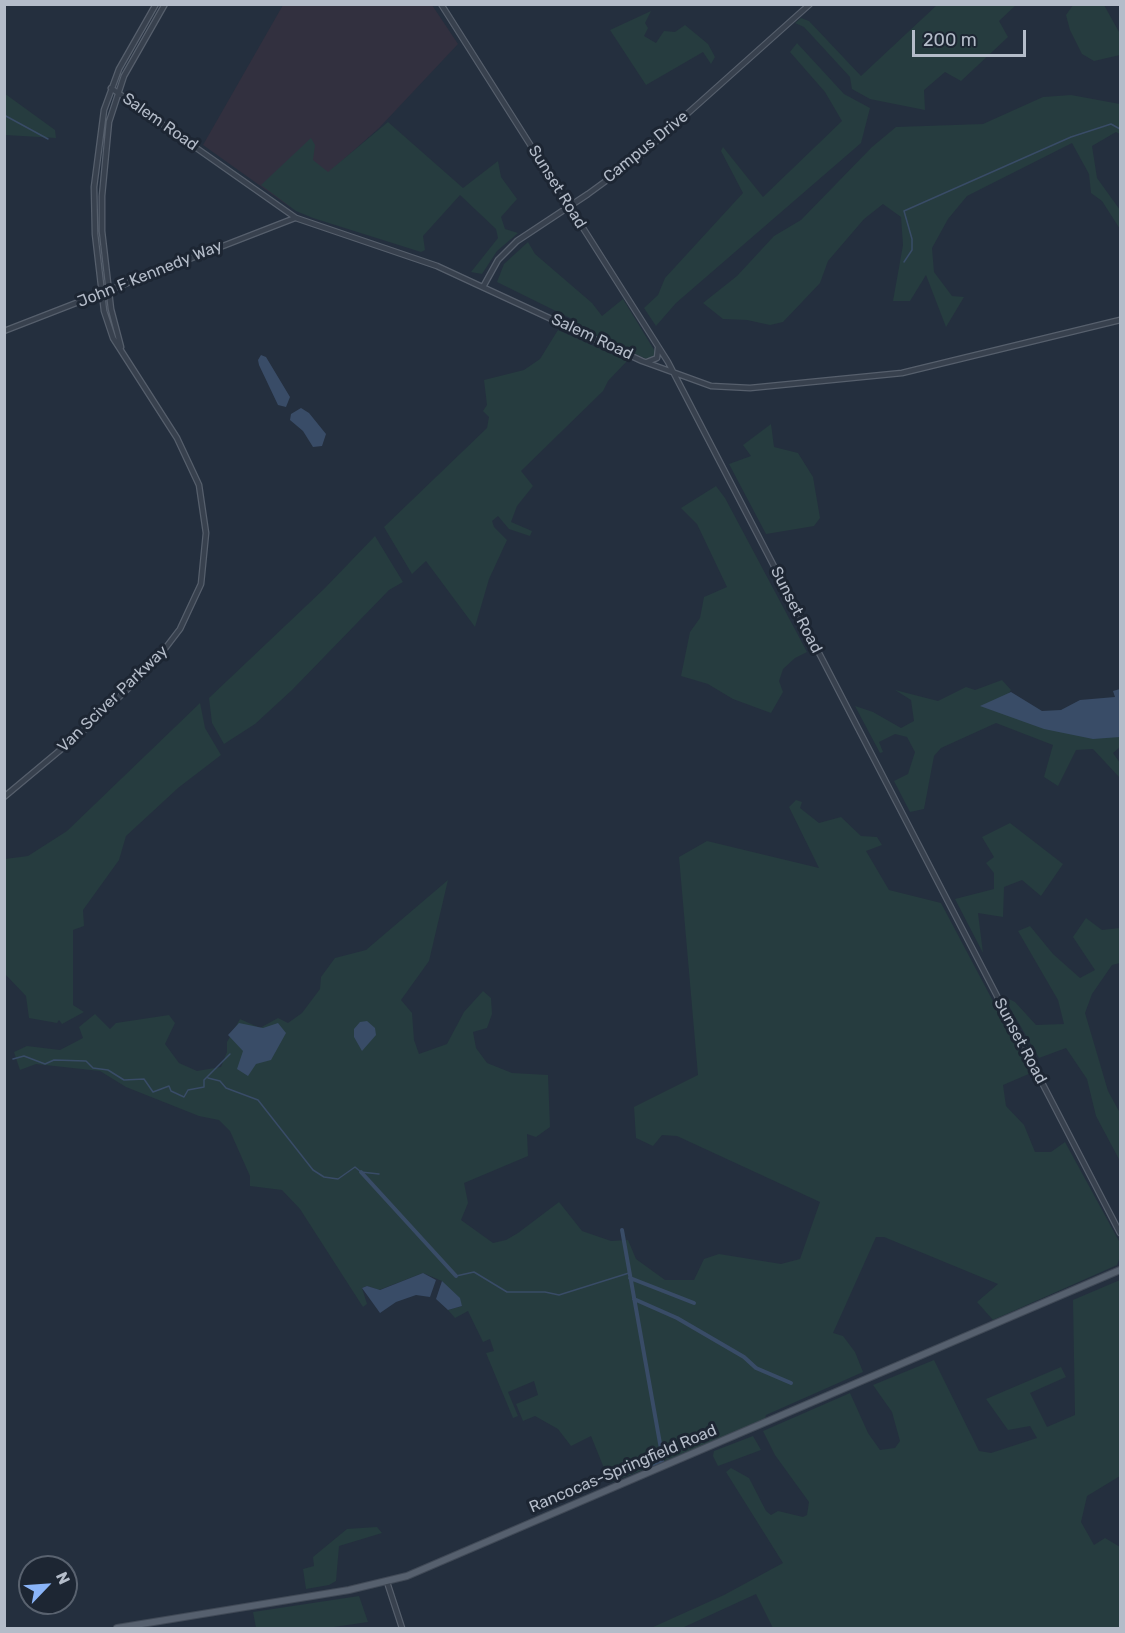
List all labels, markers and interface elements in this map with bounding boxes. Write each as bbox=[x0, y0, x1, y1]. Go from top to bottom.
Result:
scale bar bbox=[915, 18, 1029, 56]
text: 200 m bbox=[923, 29, 977, 51]
street label: Salem Road bbox=[119, 89, 201, 155]
street label: Campus Drive bbox=[600, 107, 692, 187]
street label: Sunset Road bbox=[524, 142, 590, 232]
street label: John F Kennedy Way bbox=[75, 236, 225, 312]
street label: Salem Road bbox=[548, 310, 636, 364]
street label: Sunset Road bbox=[766, 564, 826, 656]
street label: Van Sciver Parkway bbox=[54, 642, 172, 756]
street label: Sunset Road bbox=[989, 995, 1051, 1087]
street label: Rancocas-Springfield Road bbox=[526, 1421, 720, 1517]
north arrow bbox=[18, 1555, 78, 1615]
text: N bbox=[52, 1569, 74, 1587]

